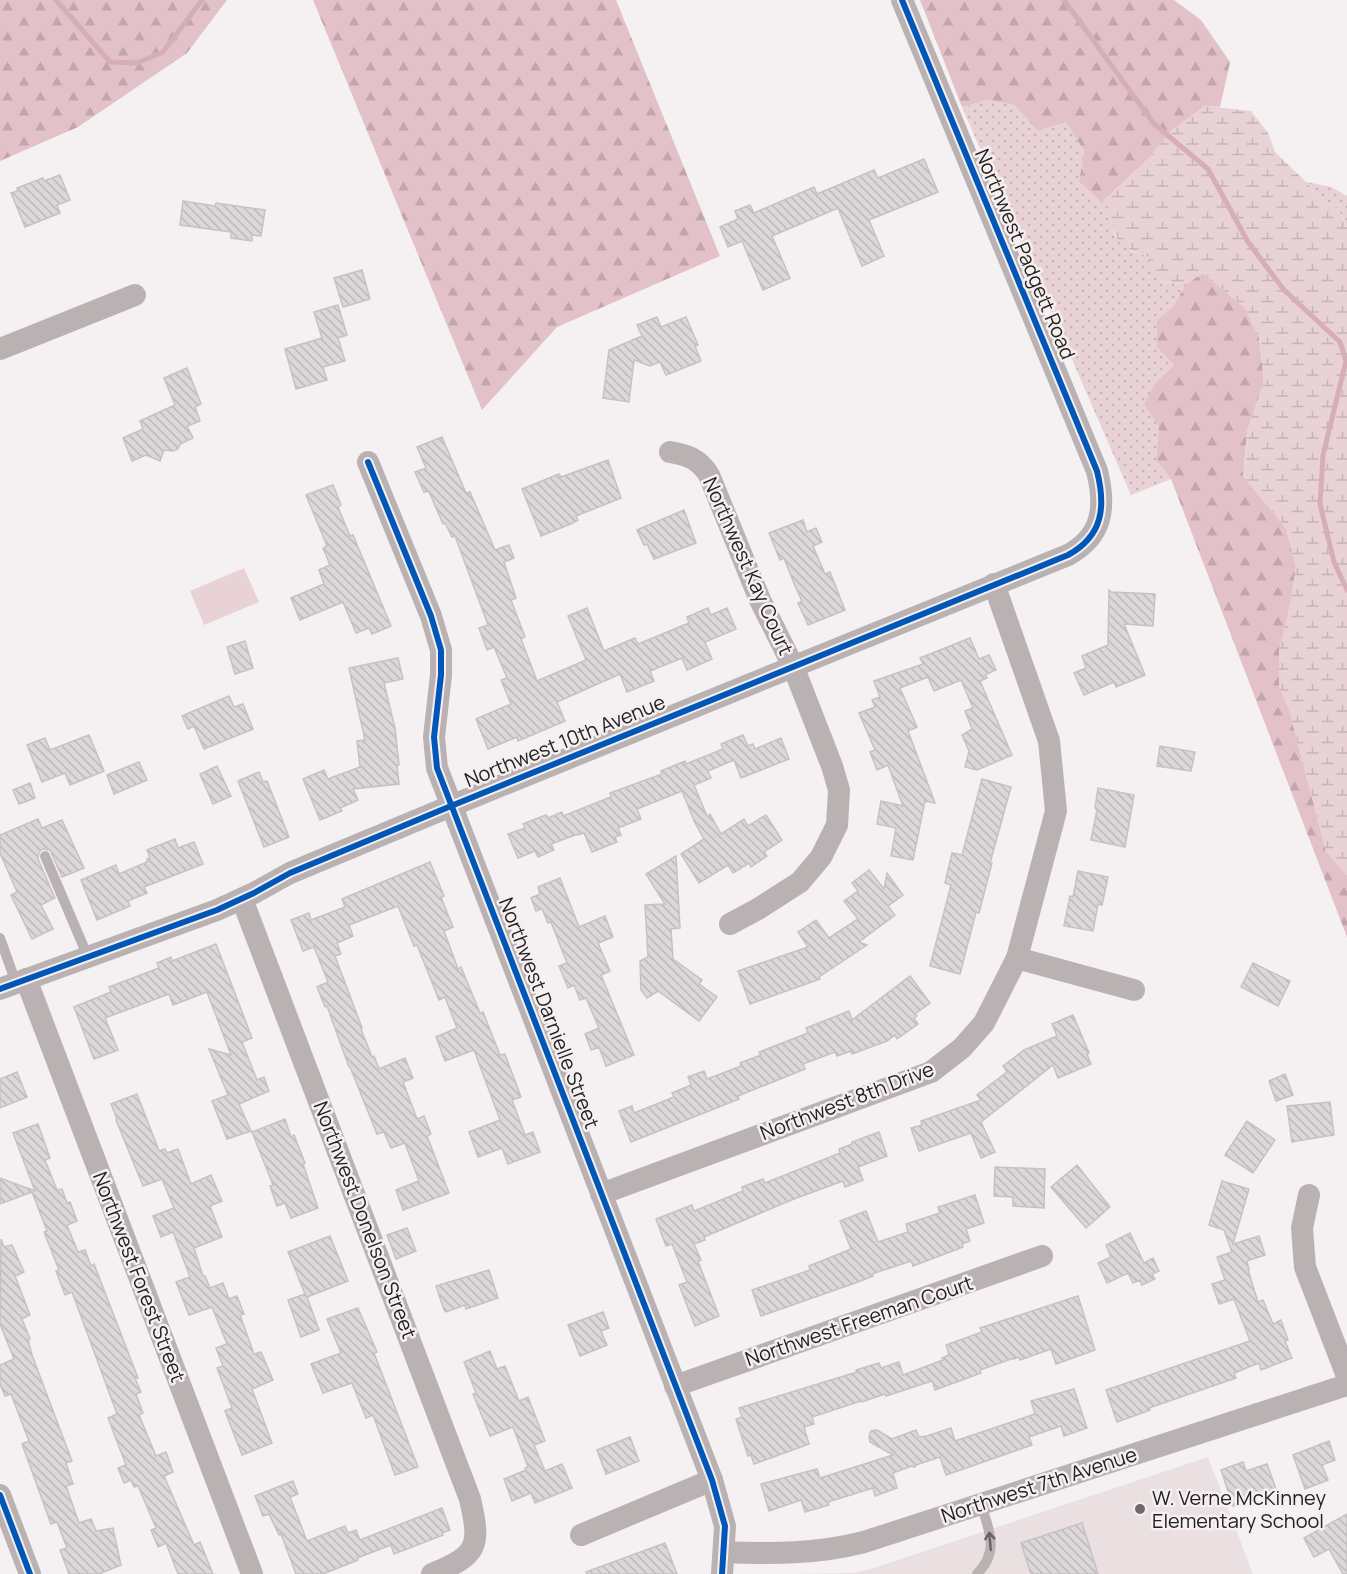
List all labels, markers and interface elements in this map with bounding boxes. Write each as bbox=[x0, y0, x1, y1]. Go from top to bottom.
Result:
street label: Northwest Padgett Road bbox=[969, 144, 1082, 363]
street label: Northwest Kay Court bbox=[697, 473, 800, 659]
street label: Northwest 10th Avenue bbox=[460, 688, 669, 793]
street label: Northwest Darnielle Street bbox=[493, 893, 606, 1132]
street label: Northwest 8th Drive bbox=[756, 1055, 938, 1146]
street label: Northwest Donelson Street bbox=[308, 1097, 423, 1342]
street label: Northwest Forest Street bbox=[87, 1168, 192, 1386]
street label: Northwest Freeman Court bbox=[741, 1269, 976, 1372]
street label: Northwest 7th Avenue bbox=[938, 1440, 1140, 1529]
place label: W. Verne McKinney Elementary School bbox=[1152, 1484, 1326, 1534]
marker: W. Verne McKinney Elementary School bbox=[1133, 1502, 1147, 1516]
one-way arrow bbox=[984, 1531, 995, 1551]

